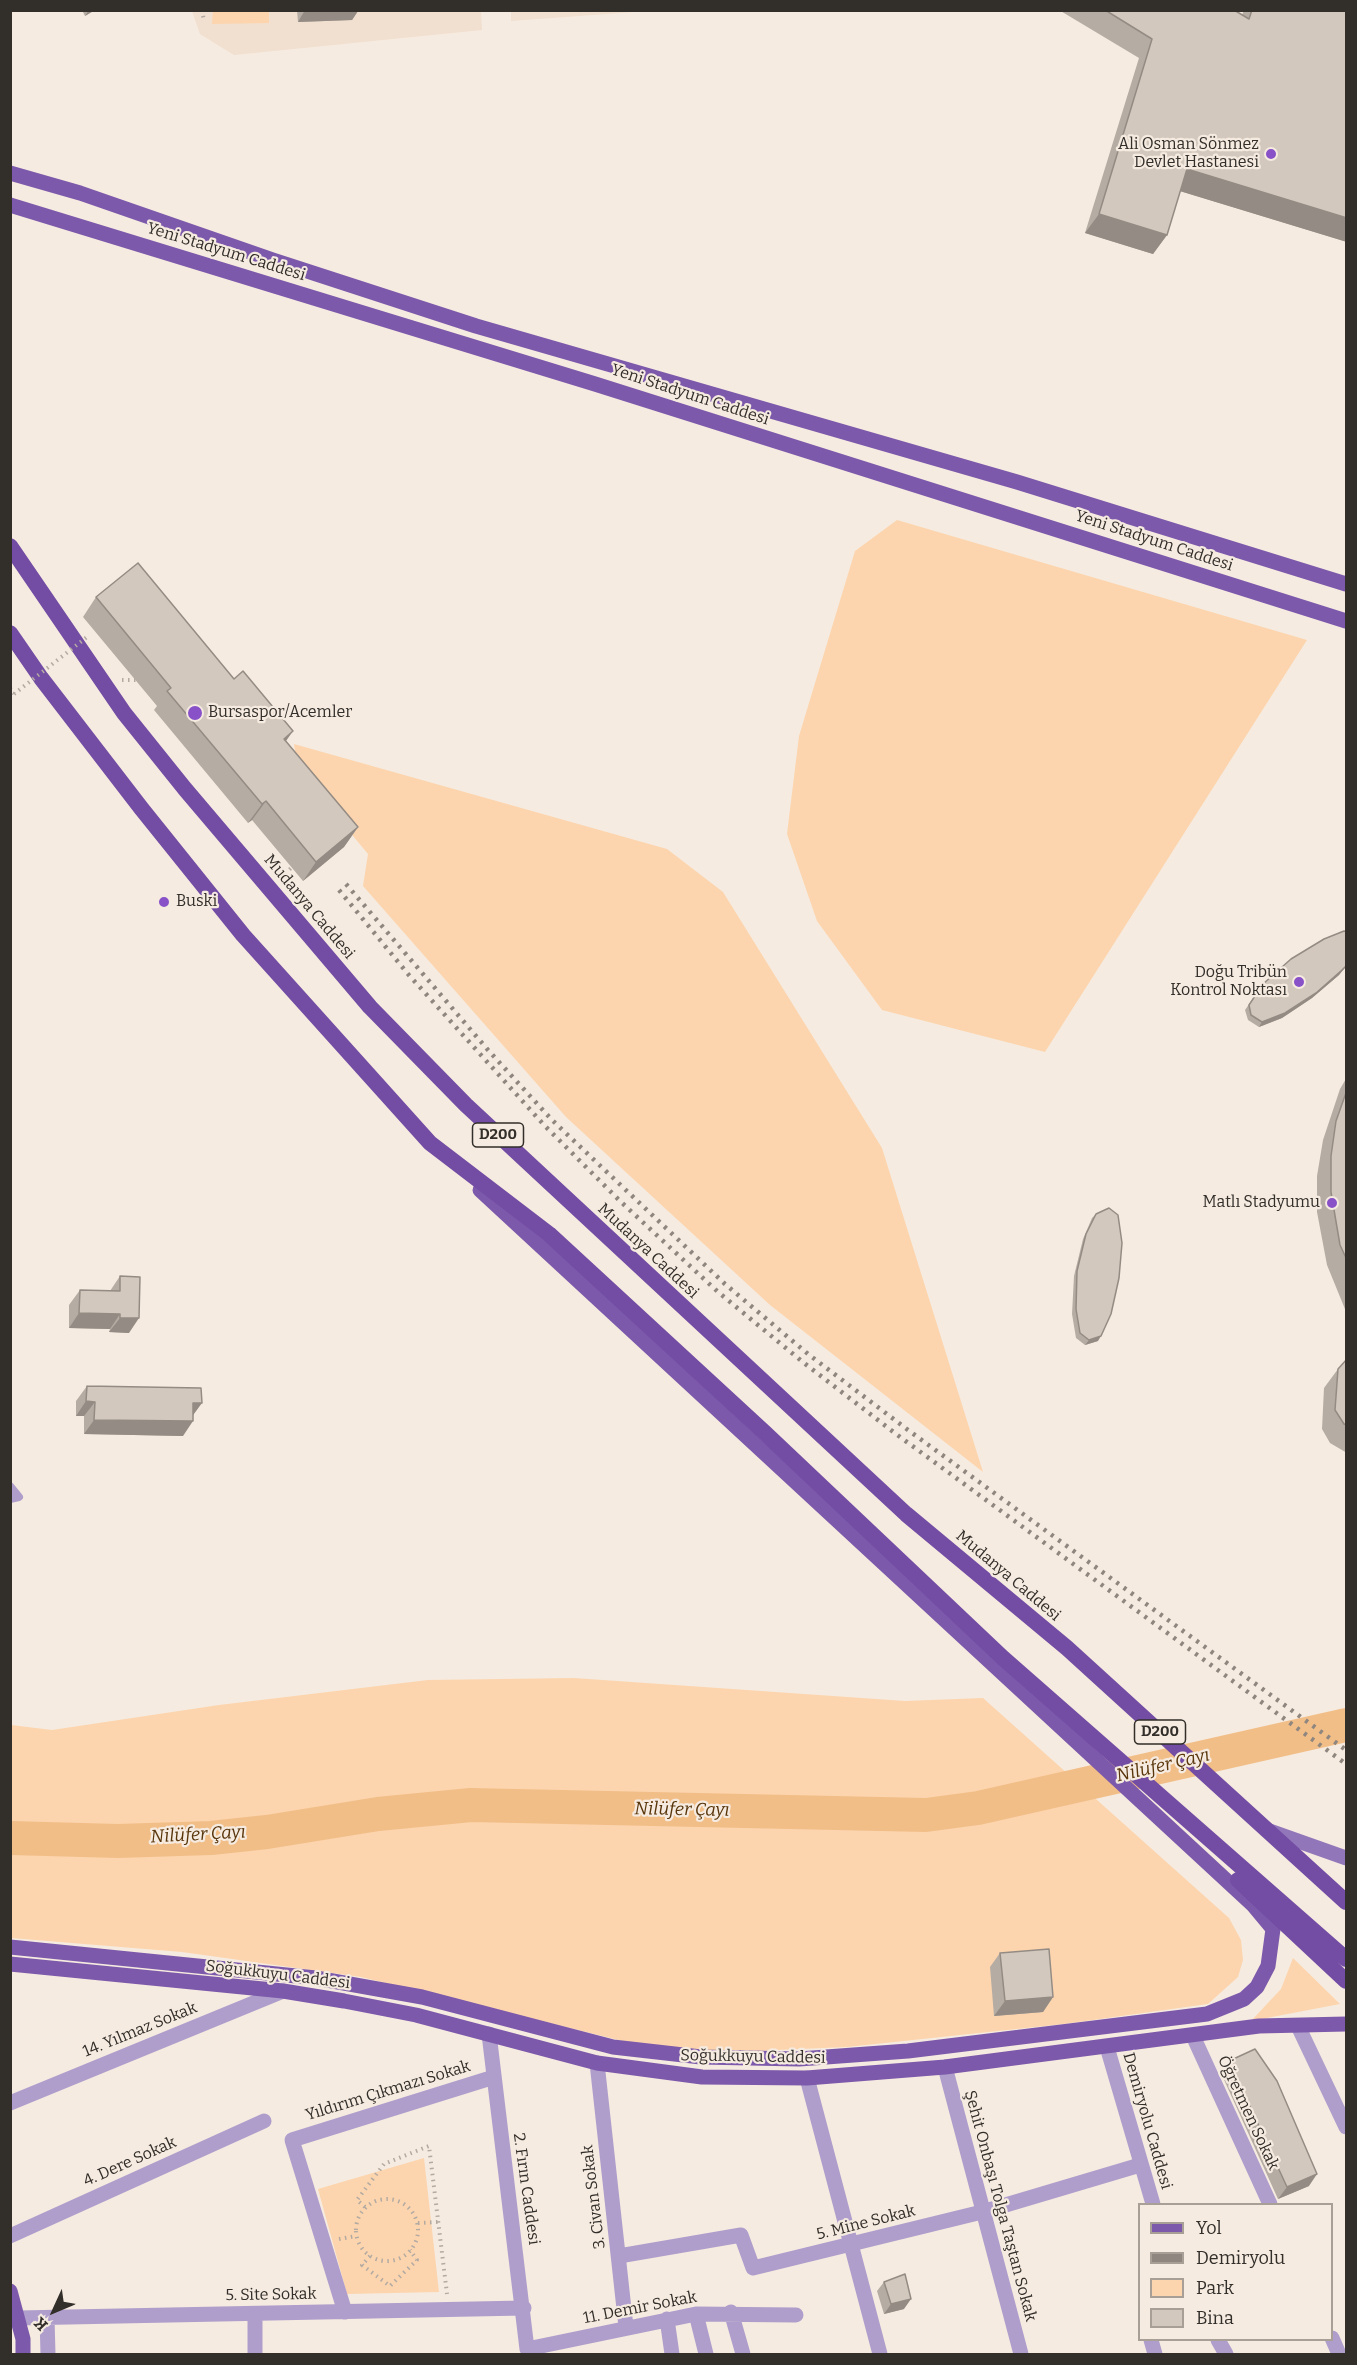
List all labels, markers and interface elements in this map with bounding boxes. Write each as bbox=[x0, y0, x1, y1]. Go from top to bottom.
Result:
place label: Ali Osman Sönmez Devlet Hastanesi bbox=[1118, 135, 1259, 173]
marker: Ali Osman Sönmez Devlet Hastanesi bbox=[1264, 147, 1278, 161]
street label: Yeni Stadyum Caddesi bbox=[144, 219, 308, 285]
street label: Yeni Stadyum Caddesi bbox=[609, 360, 771, 430]
street label: Yeni Stadyum Caddesi bbox=[1073, 506, 1235, 576]
place label: Bursaspor/Acemler bbox=[208, 703, 352, 723]
marker: Bursaspor/Acemler bbox=[186, 704, 204, 722]
street label: Mudanya Caddesi bbox=[260, 851, 358, 963]
place label: Buski bbox=[176, 892, 217, 912]
marker: Buski bbox=[157, 895, 171, 909]
place label: Doğu Tribün Kontrol Noktası bbox=[1170, 963, 1287, 1001]
marker: Doğu Tribün Kontrol Noktası bbox=[1292, 975, 1306, 989]
road number: D200 bbox=[472, 1123, 524, 1147]
place label: Matlı Stadyumu bbox=[1202, 1193, 1320, 1213]
marker: Matlı Stadyumu bbox=[1325, 1196, 1339, 1210]
street label: Mudanya Caddesi bbox=[594, 1199, 702, 1303]
street label: Mudanya Caddesi bbox=[952, 1527, 1064, 1625]
road number: D200 bbox=[1134, 1720, 1186, 1744]
water label: Nilüfer Çayı bbox=[1114, 1745, 1212, 1787]
water label: Nilüfer Çayı bbox=[634, 1798, 730, 1822]
water label: Nilüfer Çayı bbox=[150, 1822, 246, 1848]
street label: Soğukkuyu Caddesi bbox=[205, 1957, 351, 1993]
street label: 14. Yılmaz Sokak bbox=[80, 1998, 200, 2062]
street label: Soğukkuyu Caddesi bbox=[680, 2046, 826, 2068]
street label: Demiryolu Caddesi bbox=[1118, 2050, 1176, 2192]
street label: Öğretmen Sokak bbox=[1213, 2053, 1283, 2173]
street label: Yıldırım Çıkmazı Sokak bbox=[303, 2057, 473, 2125]
street label: Şehit Onbaşı Tolga Taştan Sokak bbox=[960, 2088, 1040, 2324]
street label: 2. Fırın Caddesi bbox=[509, 2132, 543, 2246]
street label: 4. Dere Sokak bbox=[81, 2133, 179, 2191]
street label: 3. Civan Sokak bbox=[578, 2144, 610, 2250]
street label: 5. Mine Sokak bbox=[815, 2201, 917, 2245]
legend bbox=[1138, 2203, 1333, 2341]
text: Yol bbox=[1196, 2217, 1222, 2239]
text: Demiryolu bbox=[1196, 2247, 1285, 2269]
text: Park bbox=[1196, 2277, 1234, 2299]
north arrow bbox=[24, 2281, 84, 2341]
street label: 5. Site Sokak bbox=[225, 2285, 317, 2305]
street label: 11. Demir Sokak bbox=[582, 2288, 698, 2328]
text: Bina bbox=[1196, 2307, 1234, 2329]
text: K bbox=[30, 2313, 52, 2335]

